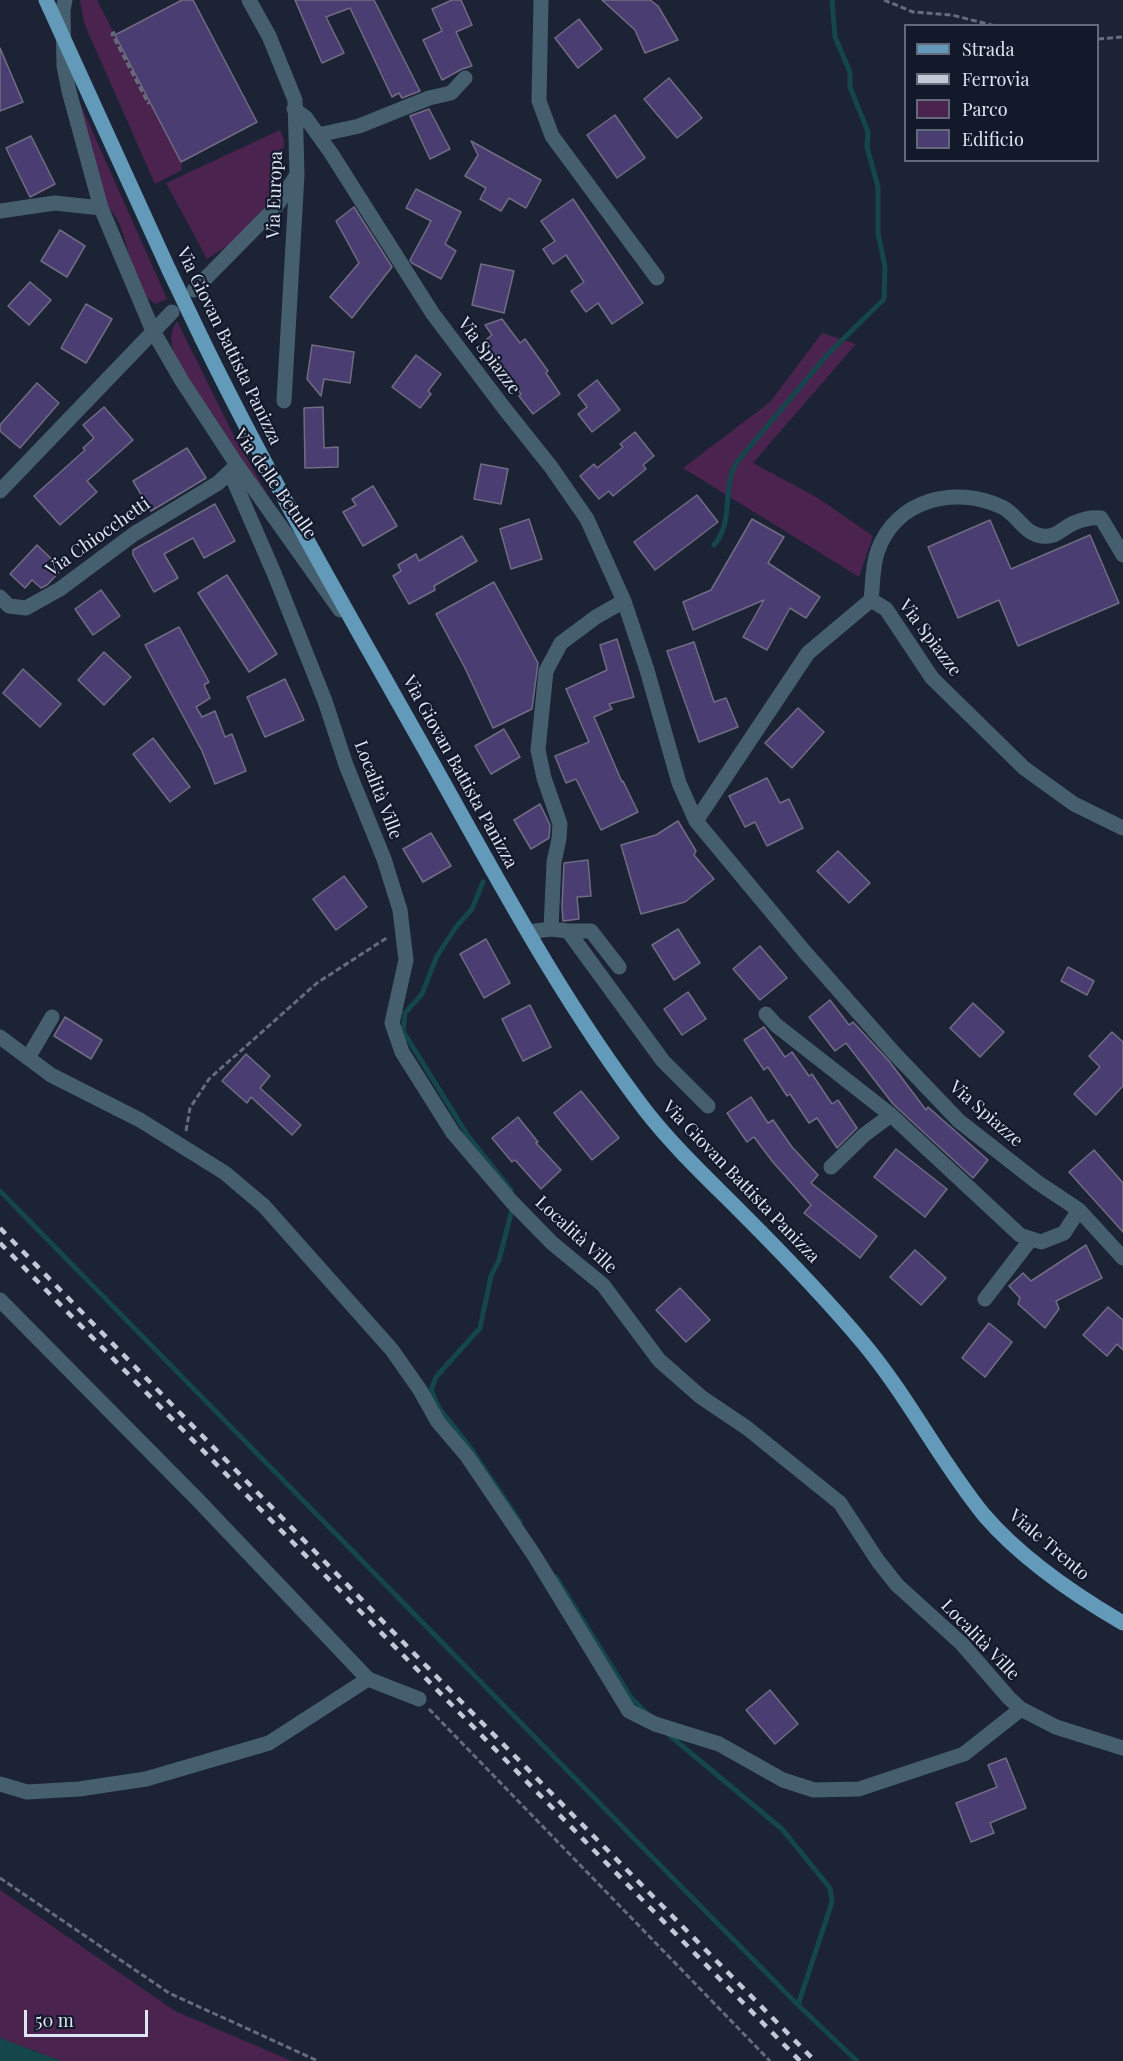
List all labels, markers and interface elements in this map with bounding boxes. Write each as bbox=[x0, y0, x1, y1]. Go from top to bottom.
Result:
legend bbox=[904, 24, 1099, 162]
text: Strada bbox=[962, 37, 1015, 61]
text: Ferrovia bbox=[962, 67, 1029, 91]
text: Parco bbox=[962, 97, 1008, 121]
text: Edificio bbox=[962, 127, 1024, 151]
street label: Via Europa bbox=[263, 151, 287, 239]
street label: Via Giovan Battista Panizza bbox=[172, 244, 286, 448]
street label: Via Spiazze bbox=[453, 313, 525, 399]
street label: Via delle Betulle bbox=[229, 425, 321, 543]
street label: Via Chiocchetti bbox=[42, 493, 154, 581]
street label: Via Spiazze bbox=[894, 595, 966, 681]
street label: Via Giovan Battista Panizza bbox=[398, 672, 522, 872]
street label: Località Ville bbox=[349, 738, 407, 842]
street label: Via Spiazze bbox=[945, 1076, 1027, 1152]
street label: Via Giovan Battista Panizza bbox=[658, 1096, 824, 1268]
street label: Località Ville bbox=[531, 1192, 621, 1278]
street label: Viale Trento bbox=[1004, 1505, 1094, 1585]
street label: Località Ville bbox=[936, 1595, 1024, 1685]
scale bar bbox=[27, 1998, 152, 2036]
text: 50 m bbox=[35, 2008, 74, 2032]

